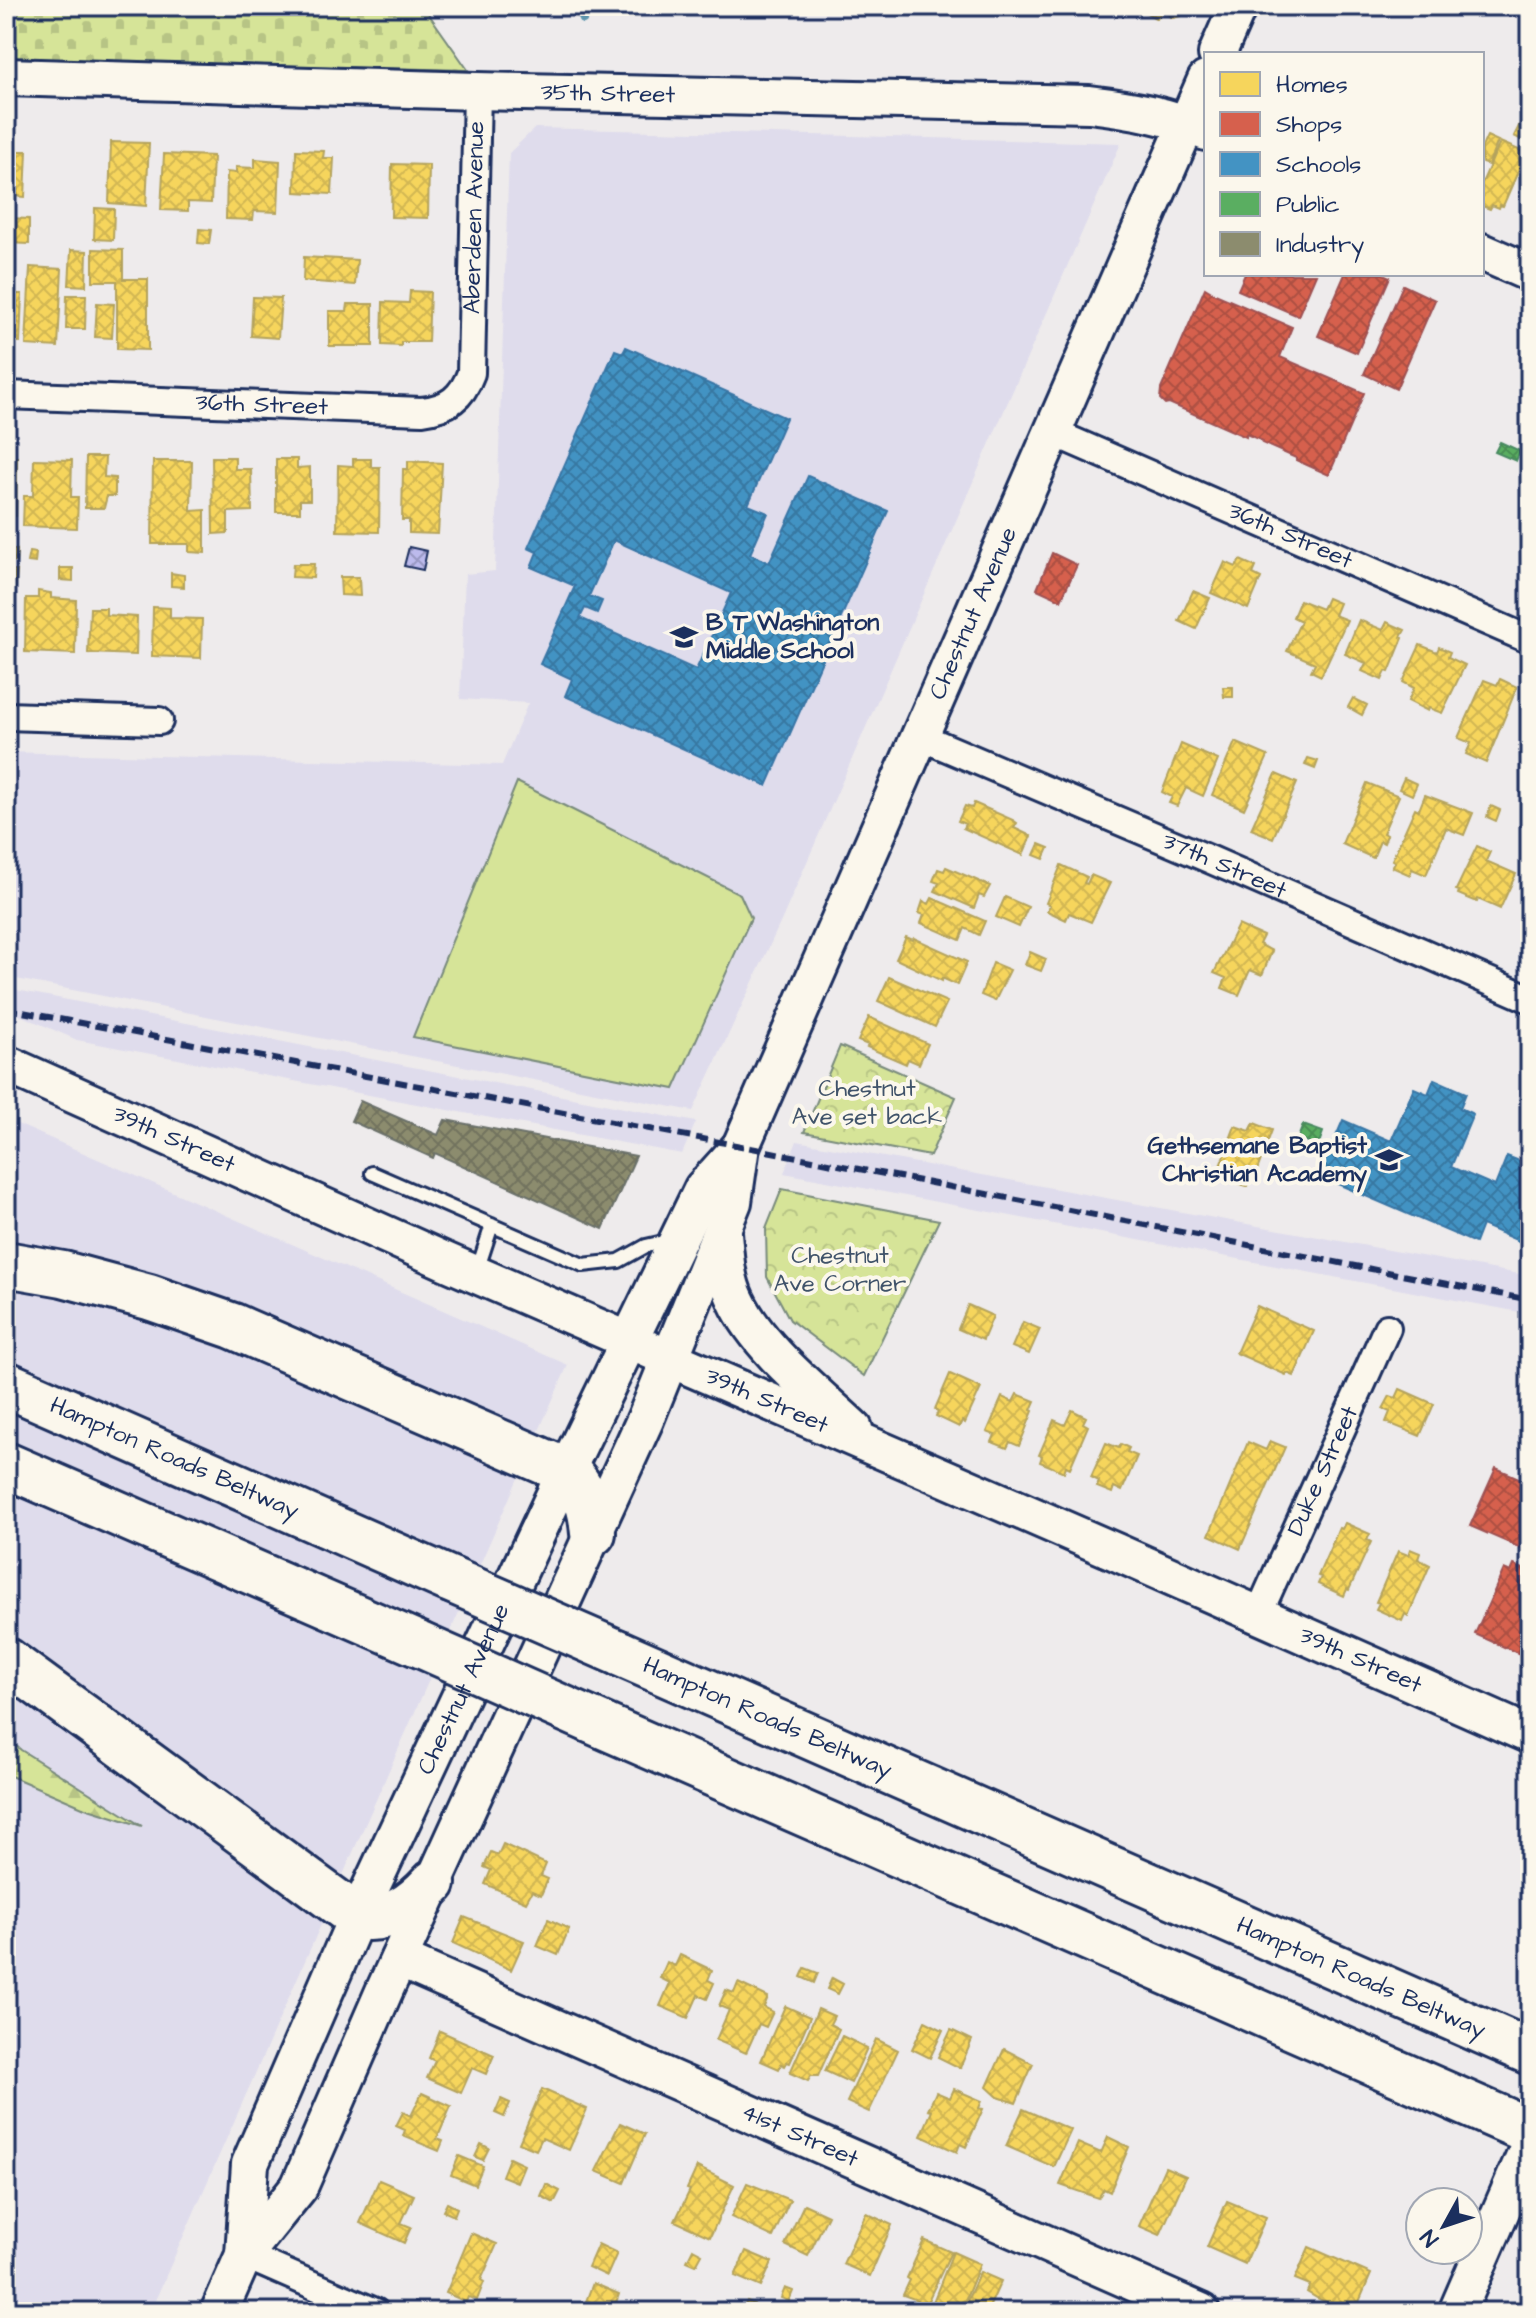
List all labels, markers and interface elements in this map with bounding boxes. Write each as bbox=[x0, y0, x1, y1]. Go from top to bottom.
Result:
legend bbox=[1204, 52, 1484, 276]
text: Homes bbox=[1276, 68, 1348, 102]
street label: 35th Street bbox=[540, 75, 676, 112]
text: Shops bbox=[1276, 108, 1342, 142]
street label: Aberdeen Avenue bbox=[455, 121, 493, 314]
text: Schools bbox=[1276, 148, 1361, 182]
text: Public bbox=[1276, 188, 1340, 222]
text: Industry bbox=[1276, 228, 1364, 263]
street label: 36th Street bbox=[195, 385, 329, 424]
street label: 36th Street bbox=[1223, 494, 1358, 578]
street label: Chestnut Avenue bbox=[921, 522, 1026, 705]
place label: B T Washington Middle School bbox=[706, 606, 879, 668]
school or university icon: B T Washington Middle School bbox=[669, 622, 699, 652]
street label: 37th Street bbox=[1157, 824, 1292, 908]
park label: Chestnut Ave set back bbox=[792, 1072, 942, 1134]
street label: 39th Street bbox=[107, 1097, 241, 1182]
place label: Gethsemane Baptist Christian Academy bbox=[1148, 1129, 1368, 1193]
school or university icon: Gethsemane Baptist Christian Academy bbox=[1374, 1145, 1404, 1175]
park label: Chestnut Ave Corner bbox=[774, 1239, 906, 1301]
street label: 39th Street bbox=[700, 1359, 834, 1442]
street label: Hampton Roads Beltway bbox=[45, 1388, 304, 1529]
street label: Duke Street bbox=[1279, 1400, 1367, 1541]
street label: Chestnut Avenue bbox=[409, 1598, 518, 1780]
street label: 39th Street bbox=[1294, 1618, 1428, 1702]
street label: Hampton Roads Beltway bbox=[637, 1649, 897, 1788]
street label: Hampton Roads Beltway bbox=[1231, 1908, 1491, 2048]
street label: 41st Street bbox=[736, 2095, 864, 2176]
north arrow bbox=[1404, 2186, 1484, 2266]
text: N bbox=[1413, 2222, 1446, 2253]

